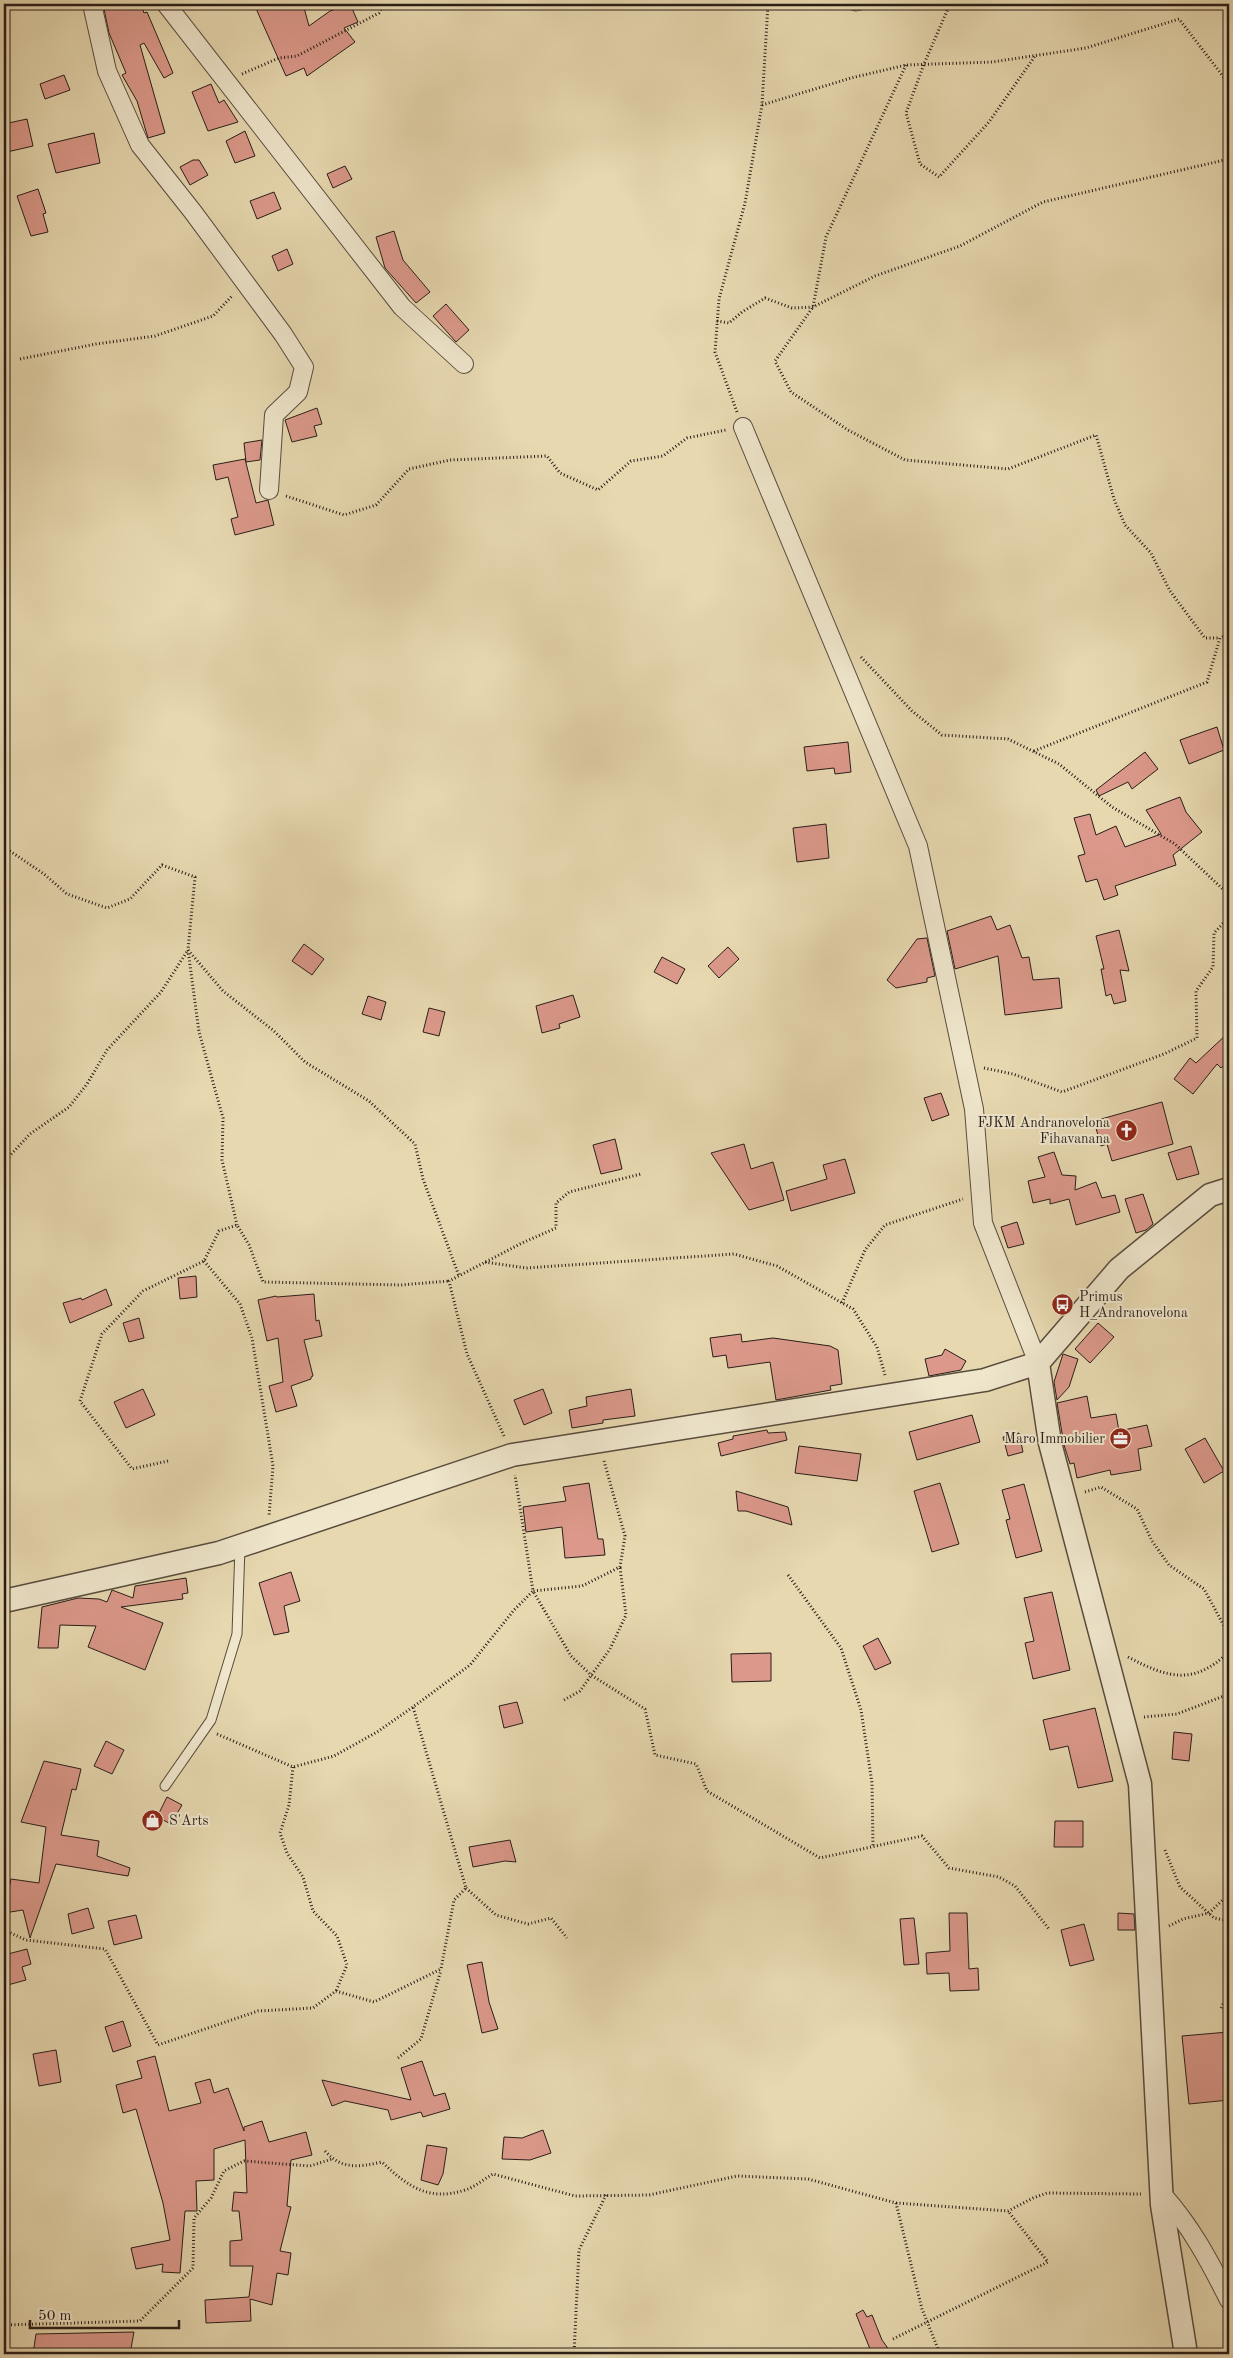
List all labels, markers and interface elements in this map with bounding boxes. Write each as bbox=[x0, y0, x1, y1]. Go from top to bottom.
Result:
place label: FJKM Andranovelona Fihavanana bbox=[977, 1116, 1110, 1146]
church icon: FJKM Andranovelona Fihavanana bbox=[1114, 1119, 1138, 1143]
place label: Primus H_Andranovelona bbox=[1079, 1290, 1188, 1320]
bus stop icon: Primus H_Andranovelona bbox=[1051, 1293, 1075, 1317]
office icon: Maro Immobilier bbox=[1109, 1427, 1133, 1451]
place label: Maro Immobilier bbox=[1004, 1432, 1105, 1446]
shop icon: S'Arts bbox=[141, 1809, 165, 1833]
place label: S'Arts bbox=[169, 1814, 208, 1828]
scale bar bbox=[30, 2298, 179, 2330]
text: 50 m bbox=[38, 2309, 72, 2324]

